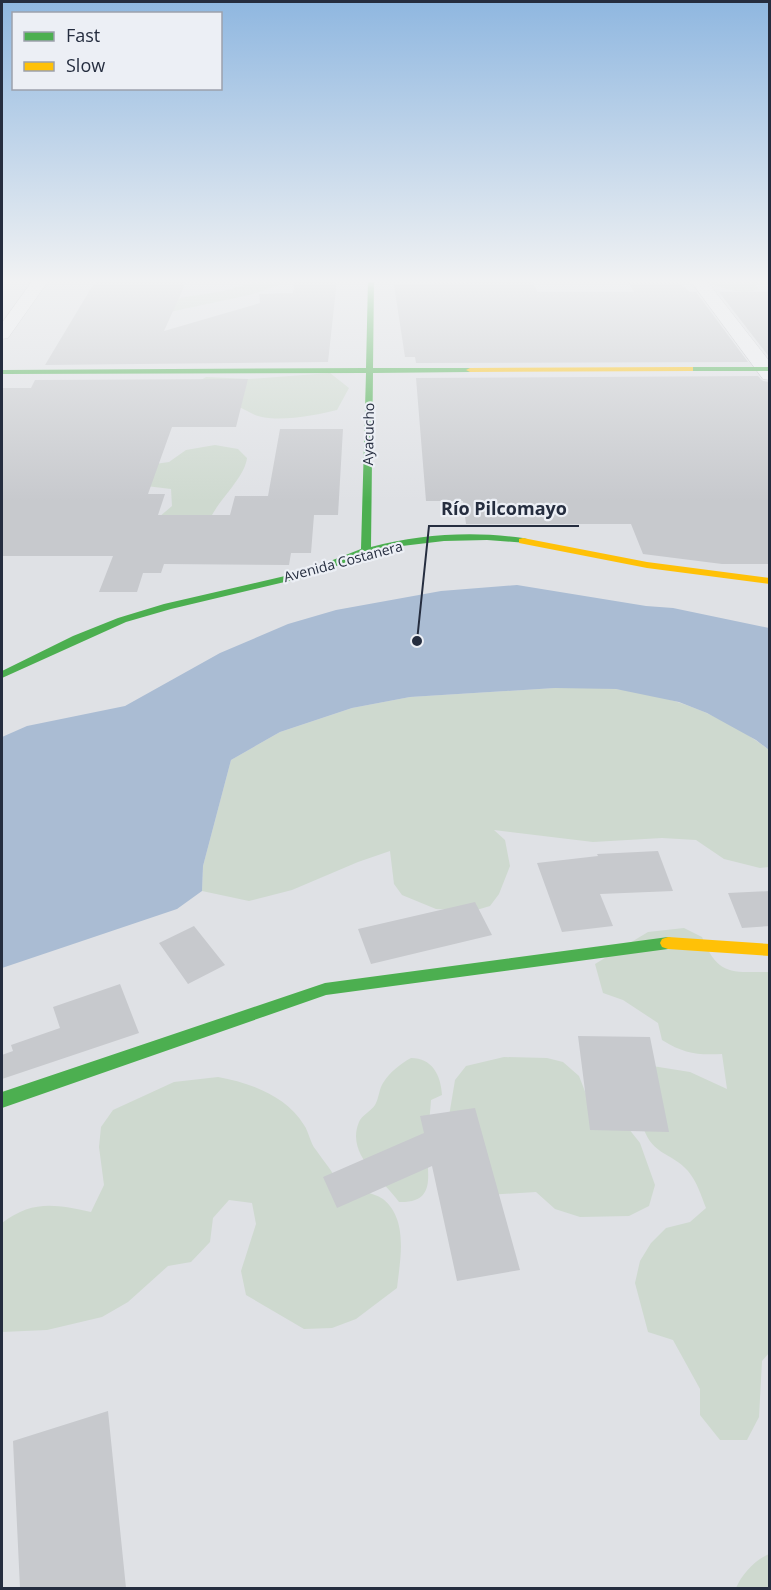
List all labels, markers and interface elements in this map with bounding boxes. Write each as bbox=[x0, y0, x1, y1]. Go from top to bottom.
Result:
legend bbox=[12, 12, 222, 90]
text: Fast bbox=[66, 23, 100, 47]
text: Slow bbox=[66, 53, 105, 77]
street label: Ayacucho bbox=[358, 403, 378, 465]
callout: Río Pilcomayo bbox=[429, 490, 579, 526]
text: Río Pilcomayo bbox=[441, 496, 567, 520]
street label: Avenida Costanera bbox=[281, 536, 405, 586]

